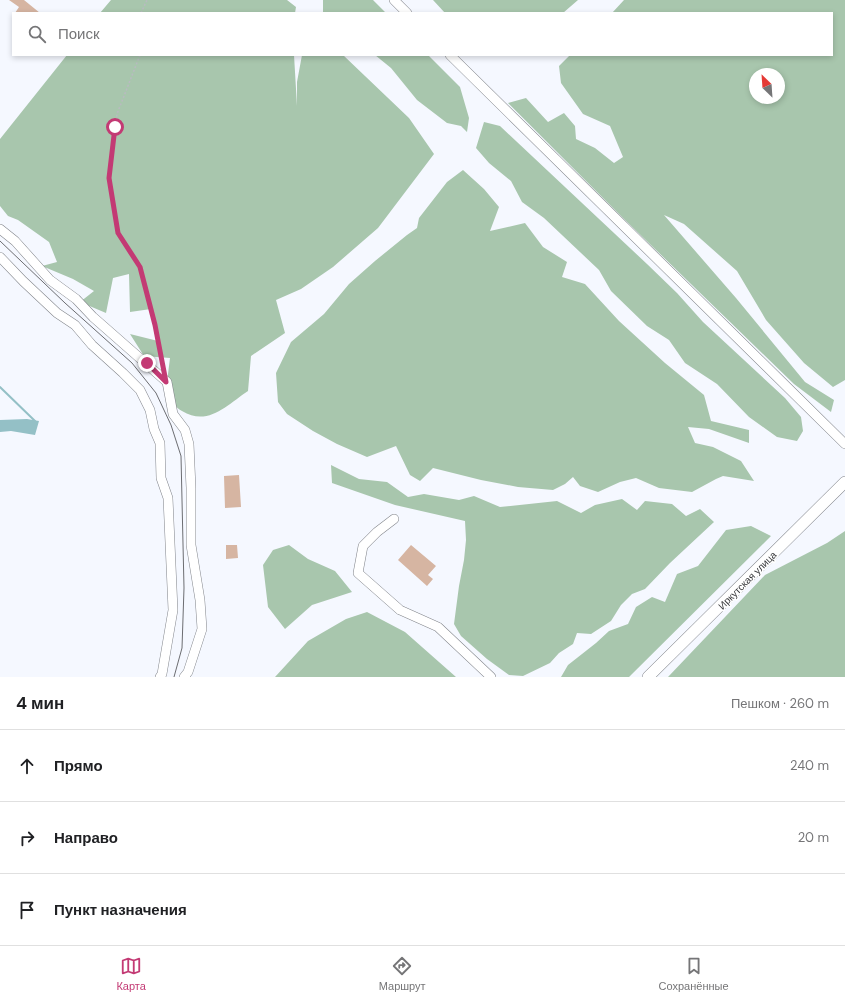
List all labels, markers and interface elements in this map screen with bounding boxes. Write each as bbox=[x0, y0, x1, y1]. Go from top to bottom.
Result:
search box bbox=[12, 12, 833, 56]
icon: search bbox=[26, 23, 48, 45]
text: Поиск bbox=[58, 24, 100, 44]
north arrow bbox=[749, 68, 785, 104]
route start bbox=[106, 118, 124, 136]
route end bbox=[138, 354, 156, 372]
street label: Иркутская улица bbox=[715, 548, 780, 612]
text: 4 мин bbox=[16, 692, 64, 714]
text: Пешком · 260 m bbox=[731, 695, 829, 712]
icon: ahead bbox=[16, 755, 38, 777]
text: Прямо bbox=[54, 756, 103, 776]
text: 240 m bbox=[790, 757, 829, 774]
icon: right bbox=[16, 827, 38, 849]
text: Направо bbox=[54, 828, 118, 848]
text: 20 m bbox=[798, 829, 829, 846]
icon: arrive bbox=[16, 899, 38, 921]
text: Пункт назначения bbox=[54, 900, 187, 920]
tab: Карта bbox=[116, 955, 146, 993]
tab: Маршрут bbox=[379, 955, 426, 993]
tab: Сохранённые bbox=[659, 955, 729, 993]

